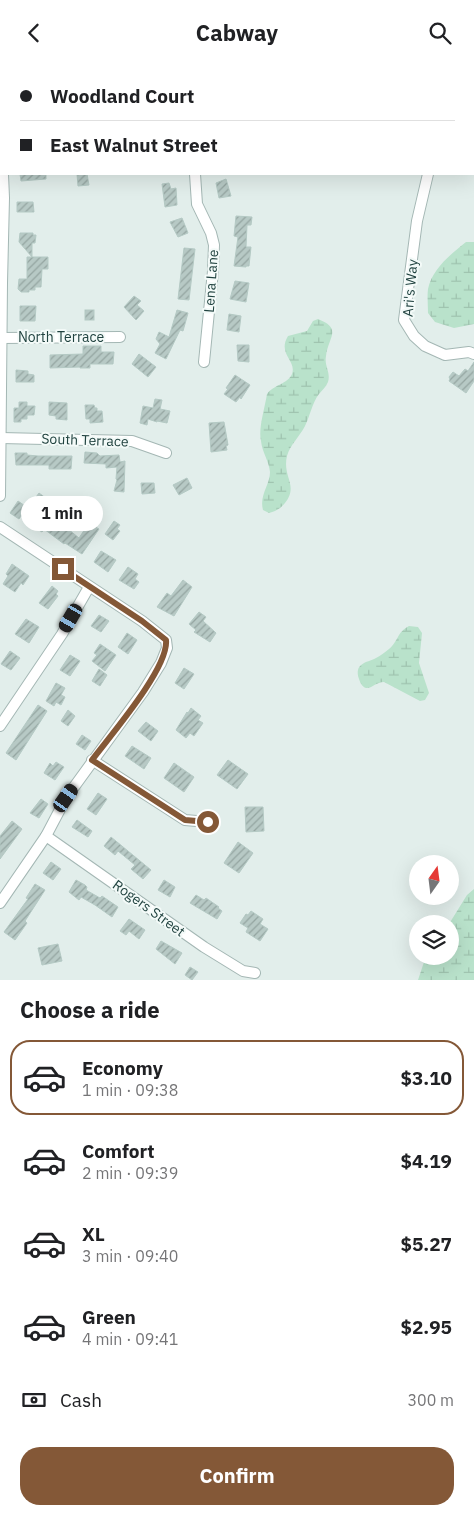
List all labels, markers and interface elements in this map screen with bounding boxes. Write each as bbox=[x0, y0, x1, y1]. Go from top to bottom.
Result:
text: Cabway bbox=[196, 18, 278, 47]
icon: back bbox=[20, 19, 48, 47]
icon: search bbox=[426, 19, 454, 47]
text: Woodland Court bbox=[50, 84, 194, 108]
text: East Walnut Street bbox=[50, 133, 218, 157]
street label: Lena Lane bbox=[200, 248, 222, 313]
street label: Ari's Way bbox=[399, 258, 421, 318]
street label: North Terrace bbox=[18, 328, 104, 346]
street label: South Terrace bbox=[41, 429, 129, 451]
callout: 1 min bbox=[22, 497, 104, 531]
text: 1 min bbox=[41, 503, 83, 523]
route end bbox=[52, 558, 74, 580]
car bbox=[57, 601, 84, 635]
car bbox=[51, 781, 80, 815]
route start bbox=[197, 811, 219, 833]
north arrow bbox=[409, 855, 459, 905]
map controls bbox=[409, 855, 459, 965]
street label: Rogers Street bbox=[109, 876, 189, 940]
button: layers bbox=[409, 915, 459, 965]
text: Choose a ride bbox=[20, 995, 160, 1024]
icon: car bbox=[22, 1055, 67, 1100]
text: Economy bbox=[82, 1056, 163, 1080]
text: $3.10 bbox=[400, 1066, 452, 1090]
text: 1 min · 09:38 bbox=[82, 1080, 178, 1100]
icon: car bbox=[22, 1138, 67, 1183]
text: Comfort bbox=[82, 1139, 155, 1163]
text: $4.19 bbox=[400, 1149, 452, 1173]
text: 2 min · 09:39 bbox=[82, 1163, 178, 1183]
icon: car bbox=[22, 1221, 67, 1266]
text: XL bbox=[82, 1222, 105, 1246]
text: $5.27 bbox=[400, 1232, 452, 1256]
text: 3 min · 09:40 bbox=[82, 1246, 178, 1266]
icon: car bbox=[22, 1304, 67, 1349]
text: Green bbox=[82, 1305, 136, 1329]
text: $2.95 bbox=[400, 1315, 452, 1339]
text: 4 min · 09:41 bbox=[82, 1329, 178, 1349]
icon: cash bbox=[20, 1386, 48, 1414]
text: Cash bbox=[60, 1388, 102, 1412]
text: 300 m bbox=[407, 1390, 454, 1410]
button: Confirm bbox=[20, 1447, 454, 1505]

